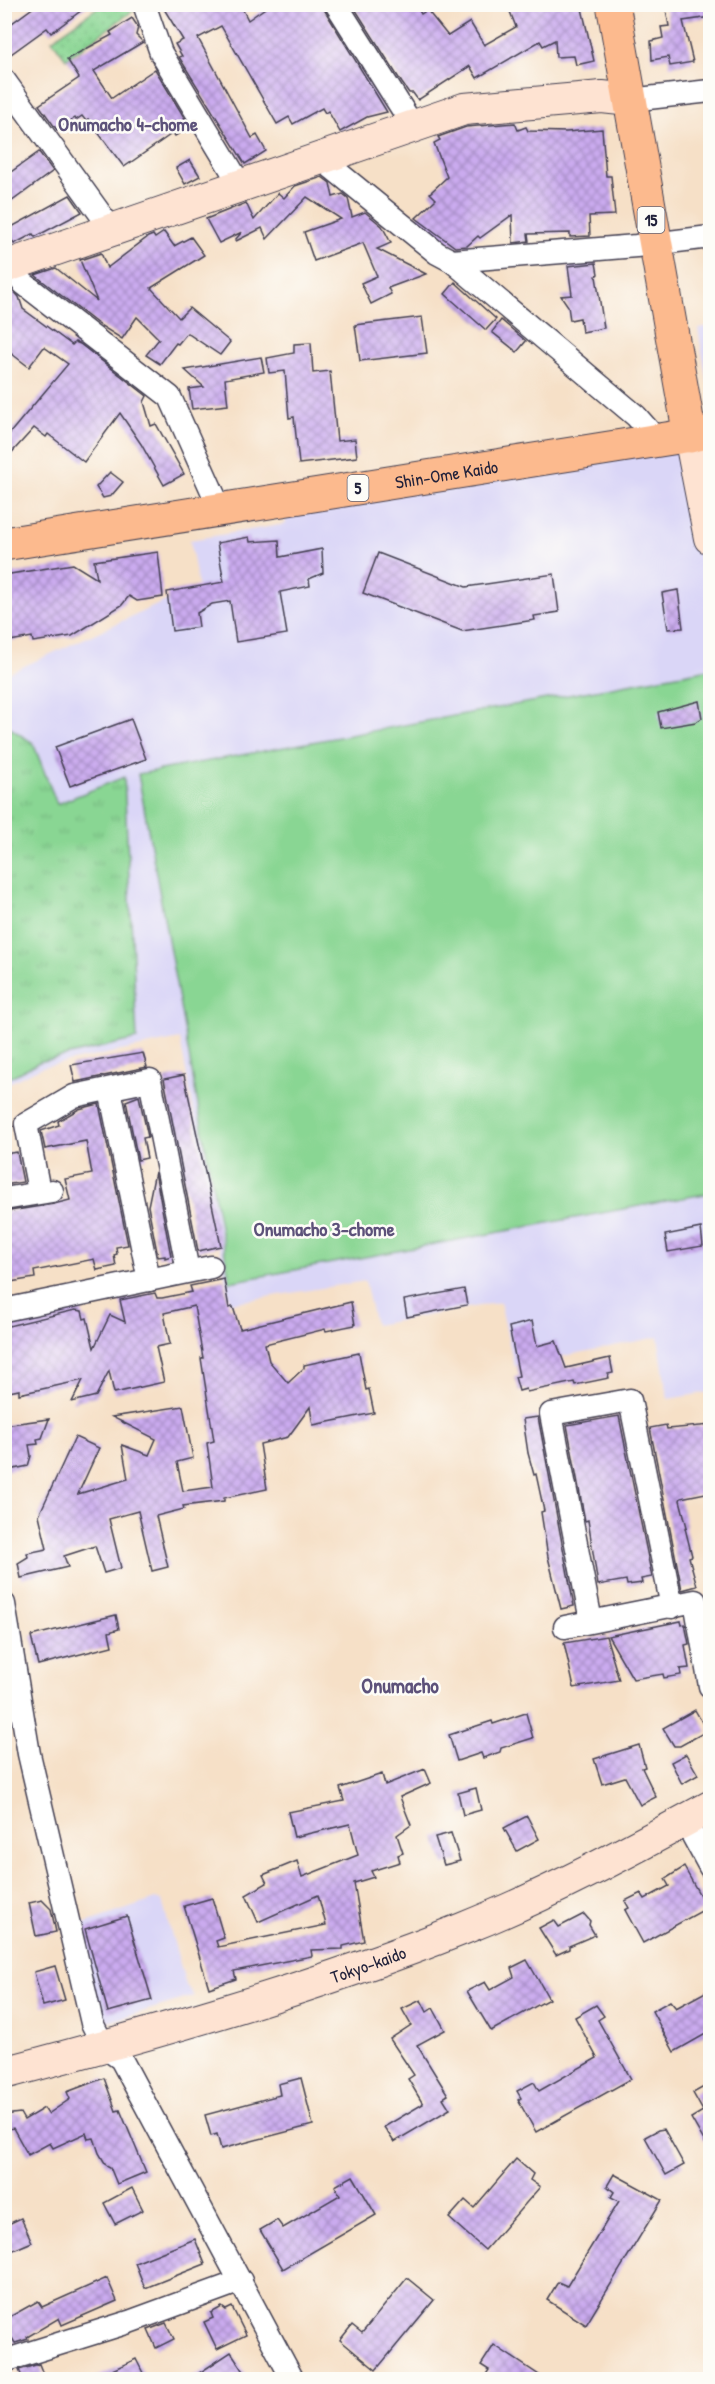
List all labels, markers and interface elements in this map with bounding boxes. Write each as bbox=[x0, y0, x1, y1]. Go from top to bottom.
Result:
district label: Onumacho 4-chome bbox=[58, 110, 198, 137]
road number: 15 bbox=[638, 207, 664, 233]
street label: Shin-Ome Kaido bbox=[393, 453, 500, 494]
road number: 5 bbox=[348, 475, 368, 501]
district label: Onumacho 3-chome bbox=[253, 1215, 395, 1242]
district label: Onumacho bbox=[361, 1671, 439, 1700]
street label: Tokyo-kaido bbox=[327, 1939, 409, 1989]

